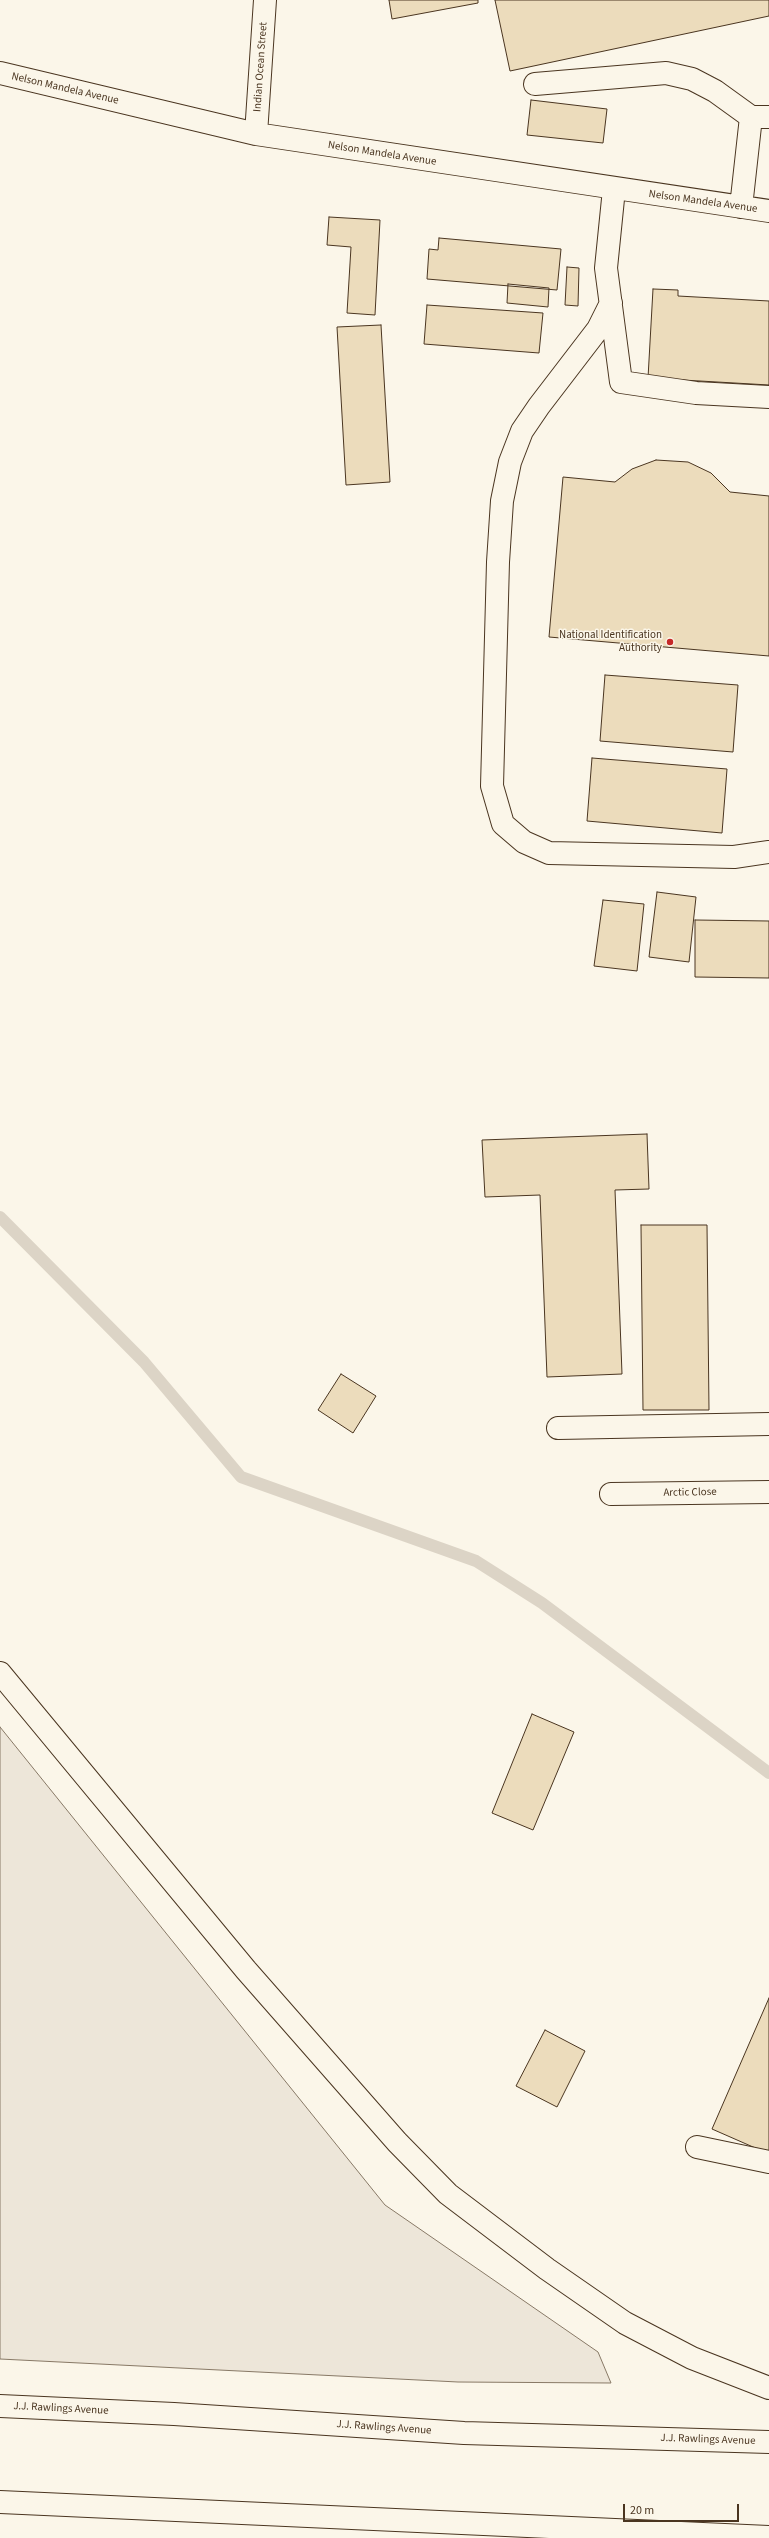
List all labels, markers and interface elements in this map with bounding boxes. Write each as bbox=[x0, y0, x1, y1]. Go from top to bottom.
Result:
street label: Indian Ocean Street bbox=[251, 22, 271, 112]
street label: Nelson Mandela Avenue bbox=[10, 70, 120, 108]
street label: Nelson Mandela Avenue bbox=[327, 139, 437, 169]
street label: Nelson Mandela Avenue bbox=[648, 188, 758, 216]
place label: National Identification Authority bbox=[559, 629, 662, 655]
marker: National Identification Authority bbox=[665, 637, 675, 647]
street label: Arctic Close bbox=[663, 1486, 717, 1500]
street label: J.J. Rawlings Avenue bbox=[13, 2400, 109, 2418]
street label: J.J. Rawlings Avenue bbox=[336, 2418, 432, 2438]
street label: J.J. Rawlings Avenue bbox=[660, 2432, 756, 2448]
scale bar bbox=[625, 2496, 741, 2522]
text: 20 m bbox=[630, 2502, 654, 2519]

